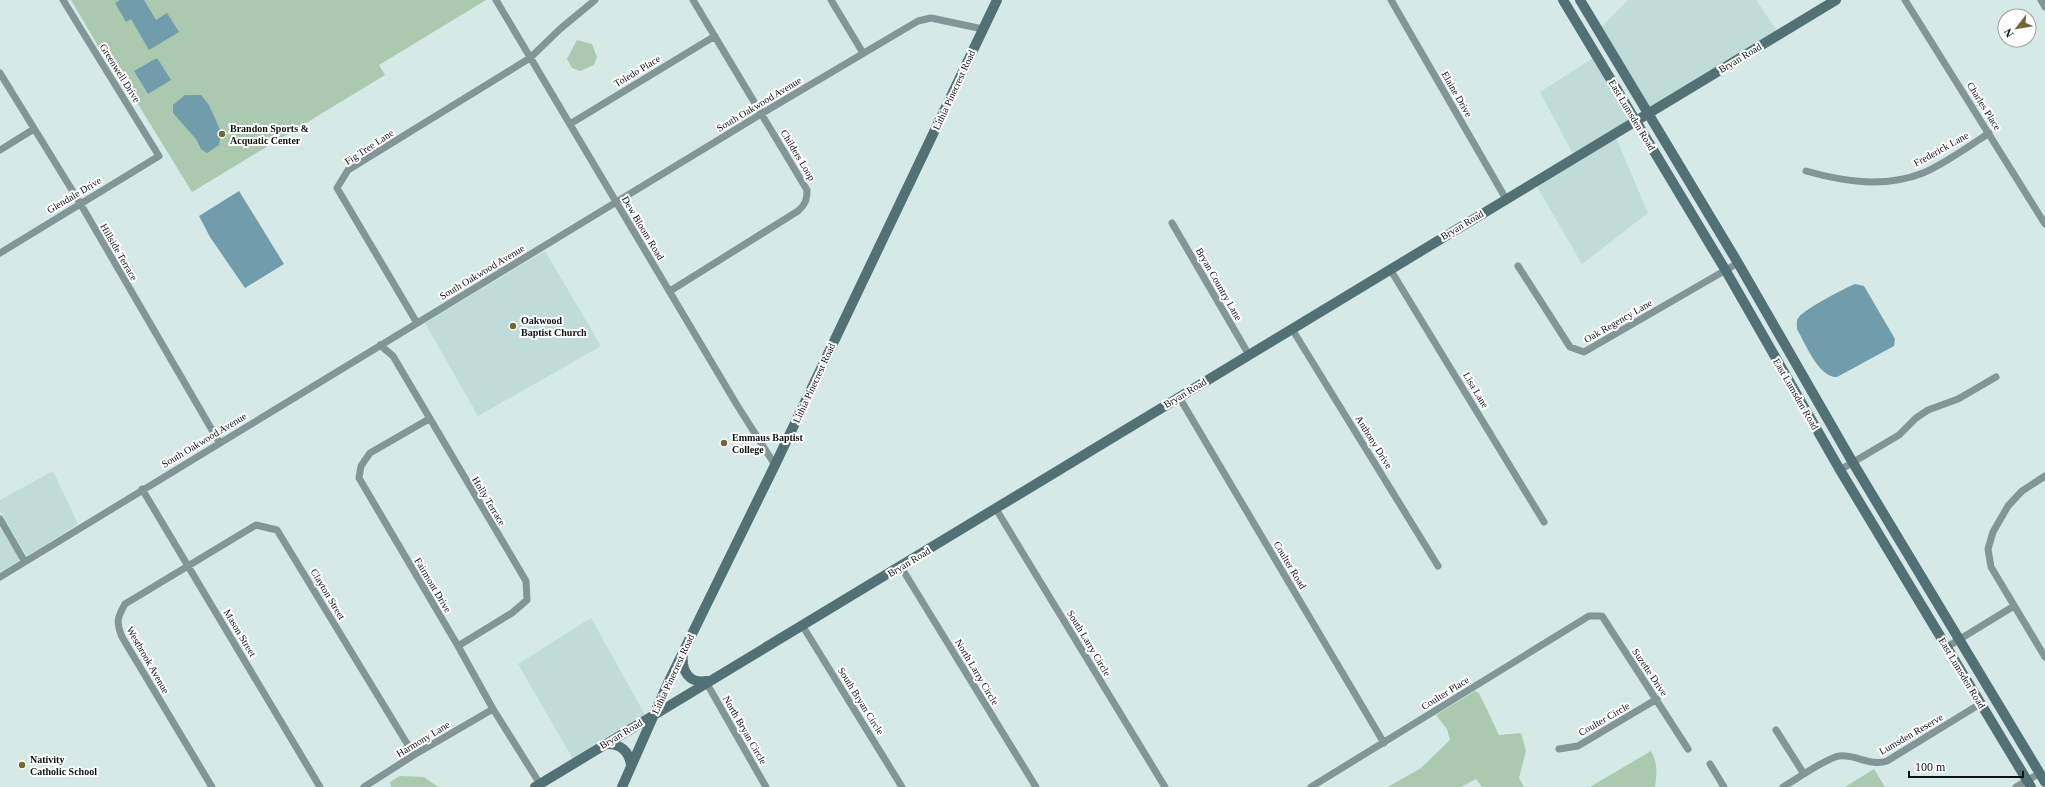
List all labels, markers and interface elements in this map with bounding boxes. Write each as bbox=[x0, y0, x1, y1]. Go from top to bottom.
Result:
north arrow bbox=[1997, 8, 2037, 48]
text: N bbox=[2001, 27, 2016, 40]
street label: Bryan Road bbox=[1717, 41, 1763, 75]
street label: Greenwell Drive bbox=[98, 42, 143, 105]
street label: Lithia Pinecrest Road bbox=[931, 48, 977, 132]
street label: Toledo Place bbox=[612, 53, 663, 89]
street label: Elaine Drive bbox=[1440, 69, 1475, 119]
street label: South Oakwood Avenue bbox=[715, 74, 804, 134]
street label: East Lumsden Road bbox=[1607, 78, 1657, 152]
street label: Charles Place bbox=[1965, 80, 2003, 133]
place label: Brandon Sports & Acquatic Center bbox=[230, 123, 309, 146]
street label: Fig Tree Lane bbox=[342, 127, 396, 167]
street label: Childers Loop bbox=[778, 128, 818, 182]
marker: Brandon Sports & Acquatic Center bbox=[217, 129, 227, 139]
street label: Frederick Lane bbox=[1912, 129, 1971, 169]
street label: Glendale Drive bbox=[45, 174, 104, 216]
street label: Dew Bloom Road bbox=[620, 194, 666, 262]
street label: Bryan Road bbox=[1439, 208, 1485, 242]
street label: Hillside Terrace bbox=[98, 222, 140, 283]
street label: South Oakwood Avenue bbox=[438, 242, 527, 302]
street label: Bryan Country Lane bbox=[1194, 246, 1245, 323]
street label: Oak Regency Lane bbox=[1582, 297, 1654, 345]
place label: Oakwood Baptist Church bbox=[521, 315, 587, 338]
marker: Oakwood Baptist Church bbox=[508, 321, 518, 331]
street label: Lithia Pinecrest Road bbox=[791, 341, 837, 425]
street label: East Lumsden Road bbox=[1771, 356, 1821, 432]
street label: Lisa Lane bbox=[1461, 370, 1491, 410]
street label: Bryan Road bbox=[1162, 376, 1208, 410]
street label: South Oakwood Avenue bbox=[160, 410, 249, 470]
street label: Anthony Drive bbox=[1353, 414, 1395, 471]
place label: Emmaus Baptist College bbox=[732, 432, 804, 455]
marker: Emmaus Baptist College bbox=[719, 438, 729, 448]
street label: Holly Terrace bbox=[470, 475, 508, 528]
street label: Coulter Road bbox=[1271, 539, 1309, 591]
street label: Bryan Road bbox=[886, 545, 932, 579]
street label: Fairmont Drive bbox=[412, 556, 454, 615]
street label: Clayton Street bbox=[308, 567, 348, 622]
street label: Mason Street bbox=[222, 607, 258, 659]
street label: South Larry Circle bbox=[1065, 608, 1113, 678]
street label: Westbrook Avenue bbox=[124, 625, 172, 696]
street label: Lithia Pinecrest Road bbox=[650, 632, 696, 716]
street label: East Lumsden Road bbox=[1937, 636, 1987, 710]
street label: North Larry Circle bbox=[953, 637, 1001, 707]
street label: Suzette Drive bbox=[1630, 646, 1670, 698]
street label: South Bryan Circle bbox=[836, 665, 886, 737]
street label: Coulter Place bbox=[1419, 674, 1471, 712]
street label: North Bryan Circle bbox=[721, 694, 769, 767]
street label: Coulter Circle bbox=[1577, 700, 1632, 738]
street label: Lumsden Reserve bbox=[1877, 711, 1945, 757]
street label: Bryan Road bbox=[598, 717, 644, 751]
street label: Harmony Lane bbox=[394, 718, 452, 759]
scale bar bbox=[1909, 753, 2023, 779]
place label: Nativity Catholic School bbox=[30, 754, 97, 777]
marker: Nativity Catholic School bbox=[17, 760, 27, 770]
text: 100 m bbox=[1915, 760, 1946, 774]

